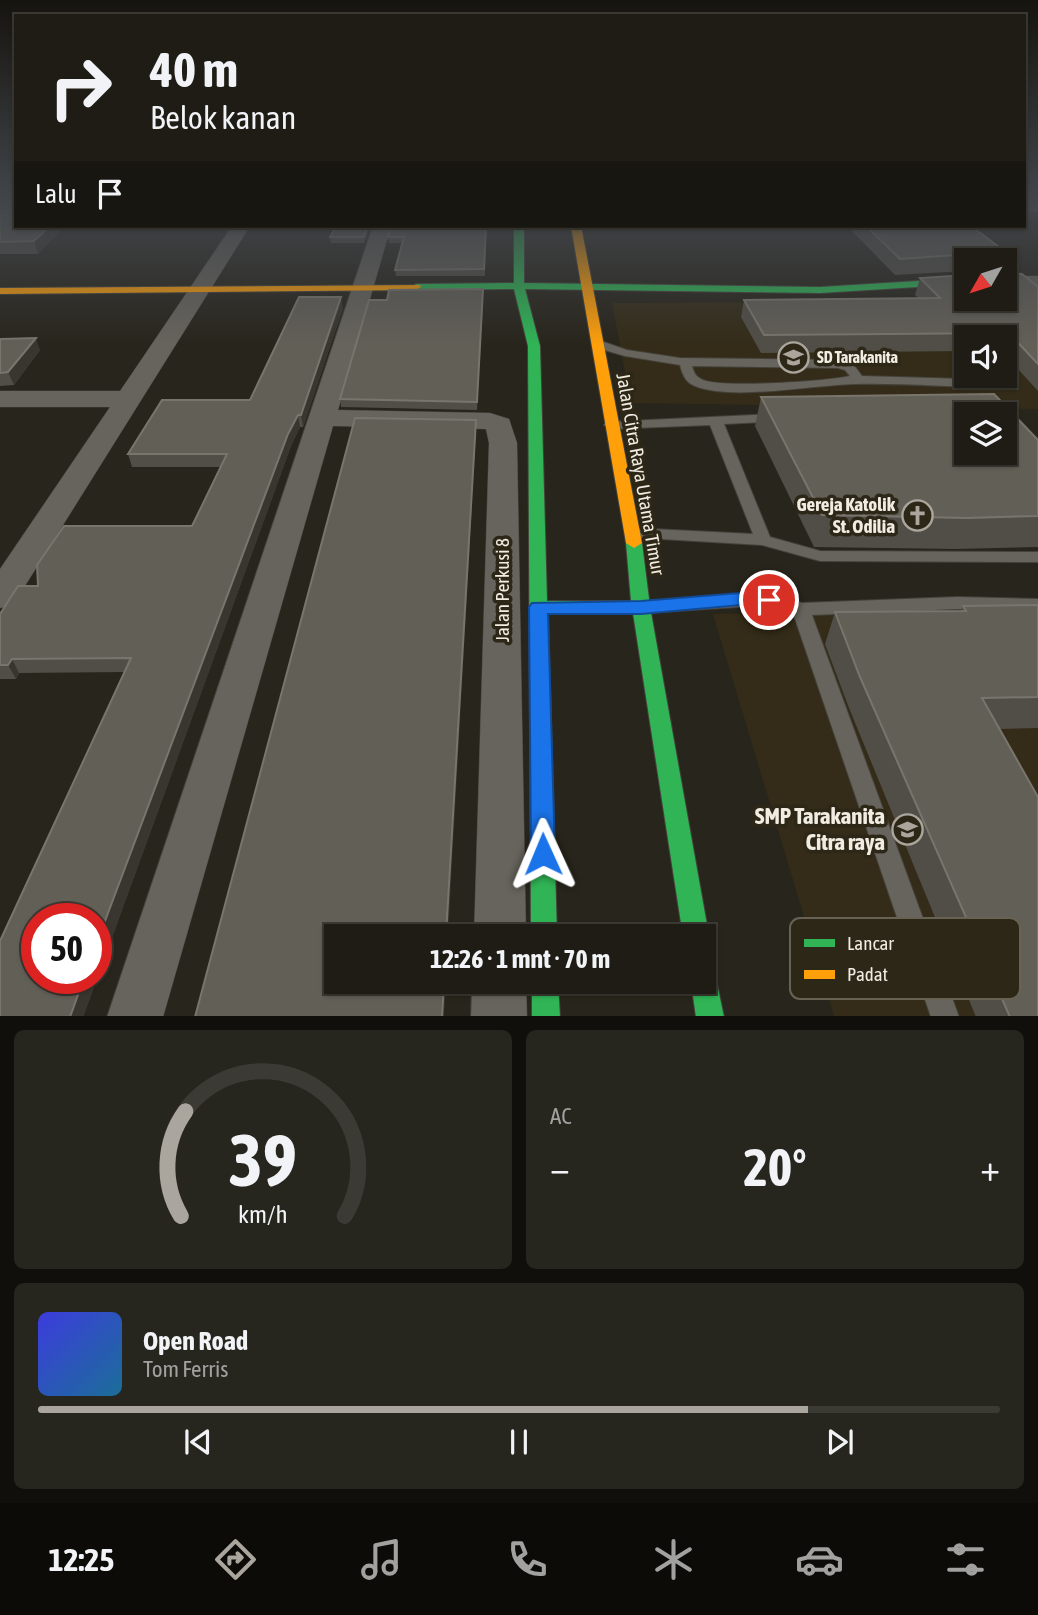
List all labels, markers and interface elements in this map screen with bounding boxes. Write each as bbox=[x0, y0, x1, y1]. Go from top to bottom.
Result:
text: 40 m bbox=[150, 41, 238, 97]
icon: right bbox=[35, 42, 126, 133]
text: Belok kanan bbox=[150, 99, 296, 136]
icon: arrive bbox=[91, 175, 129, 213]
text: Lalu bbox=[35, 179, 77, 209]
north arrow bbox=[954, 248, 1017, 312]
map controls bbox=[954, 248, 1017, 465]
button: sound bbox=[954, 325, 1017, 388]
school or university icon: SD Tarakanita bbox=[777, 340, 811, 374]
place label: SD Tarakanita bbox=[817, 348, 898, 366]
street label: Jalan Citra Raya Utama Timur bbox=[612, 371, 670, 577]
button: layers bbox=[954, 402, 1017, 465]
place label: Gereja Katolik St. Odilia bbox=[797, 493, 896, 537]
church icon: Gereja Katolik St. Odilia bbox=[901, 498, 935, 532]
street label: Jalan Perkusi 8 bbox=[491, 538, 513, 642]
pin bbox=[739, 570, 799, 630]
icon: arrive bbox=[750, 581, 788, 619]
place label: SMP Tarakanita Citra raya bbox=[755, 803, 885, 855]
school or university icon: SMP Tarakanita Citra raya bbox=[891, 812, 925, 846]
position arrow bbox=[506, 817, 580, 891]
speed limit sign: 50 bbox=[21, 903, 112, 994]
legend bbox=[790, 918, 1020, 999]
text: Lancar bbox=[847, 932, 894, 954]
text: 12:26 · 1 mnt · 70 m bbox=[430, 944, 610, 974]
text: Padat bbox=[847, 963, 888, 985]
text: AC bbox=[550, 1103, 572, 1129]
text: 39 bbox=[229, 1118, 297, 1201]
text: 20° bbox=[743, 1137, 807, 1197]
text: − bbox=[550, 1146, 570, 1189]
text: + bbox=[980, 1146, 1000, 1189]
text: km/h bbox=[238, 1199, 288, 1227]
text: Open Road bbox=[143, 1326, 248, 1356]
text: Tom Ferris bbox=[143, 1356, 228, 1382]
icon: previous bbox=[179, 1423, 217, 1461]
icon: pause bbox=[500, 1423, 538, 1461]
icon: next bbox=[821, 1423, 859, 1461]
icon: directions bbox=[211, 1535, 260, 1584]
icon: music bbox=[357, 1535, 406, 1584]
icon: phone bbox=[503, 1535, 552, 1584]
icon: climate bbox=[649, 1535, 698, 1584]
icon: car bbox=[795, 1535, 844, 1584]
icon: filters bbox=[941, 1535, 990, 1584]
text: 12:25 bbox=[48, 1541, 114, 1578]

